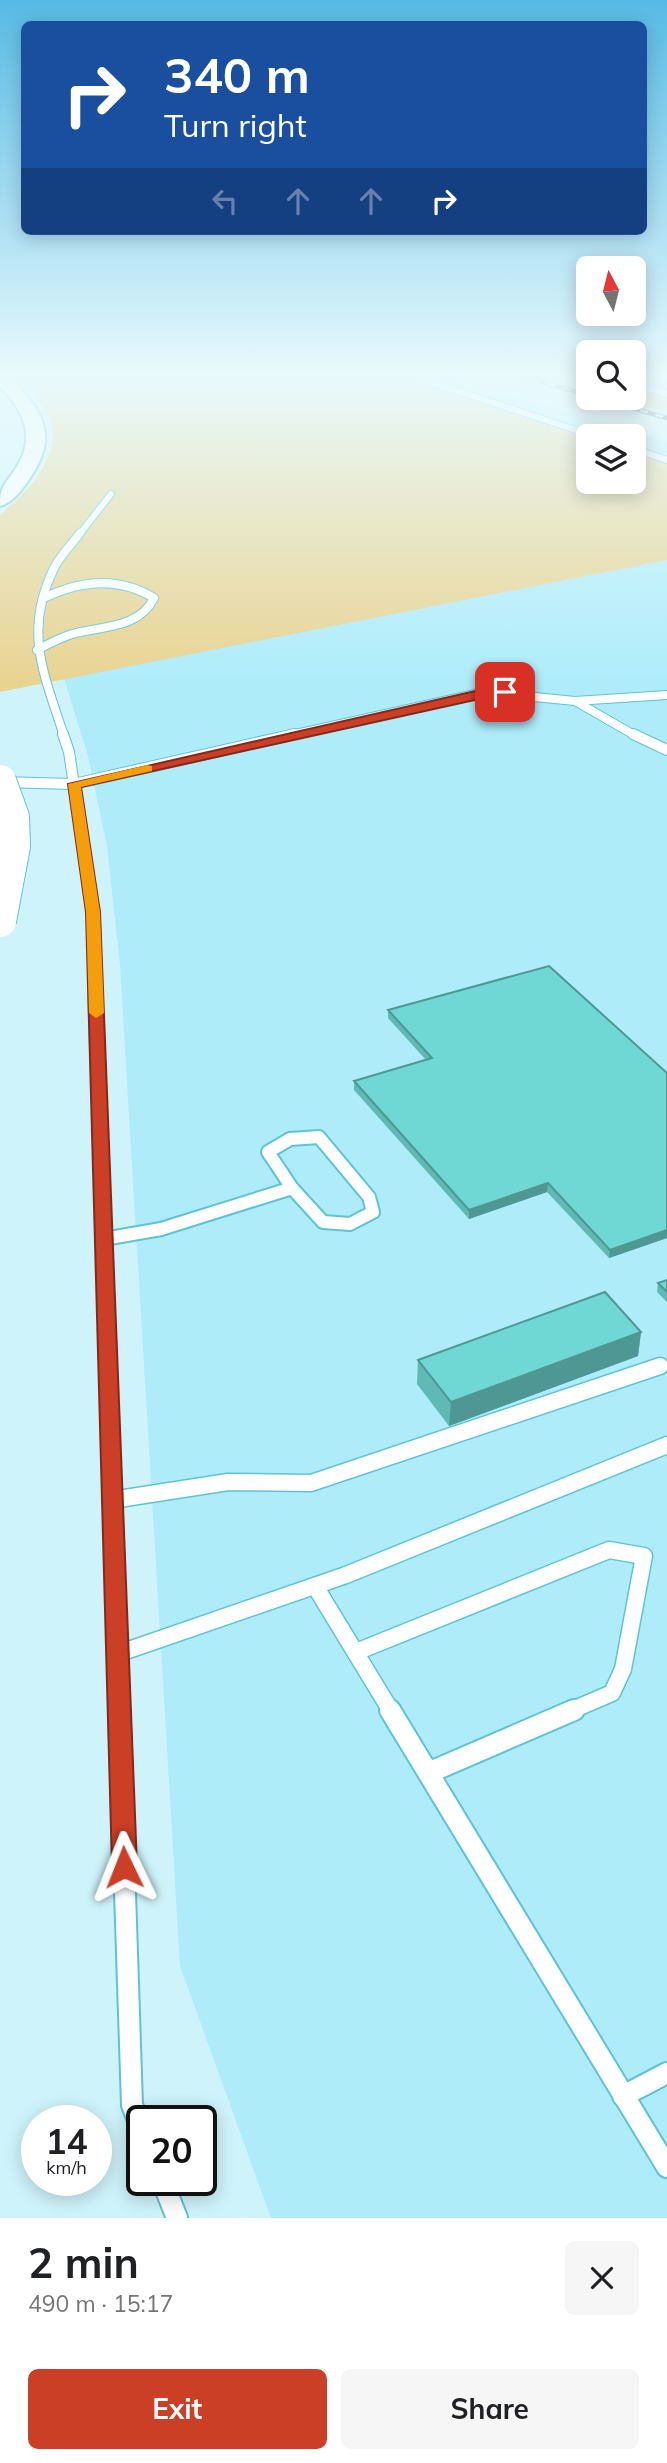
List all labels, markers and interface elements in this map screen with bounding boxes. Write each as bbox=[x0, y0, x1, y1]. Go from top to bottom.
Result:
text: 340 m bbox=[164, 44, 310, 105]
icon: right bbox=[49, 49, 140, 140]
text: Turn right bbox=[164, 105, 307, 145]
icon: left bbox=[206, 182, 244, 220]
icon: ahead bbox=[279, 182, 317, 220]
icon: ahead bbox=[352, 182, 390, 220]
icon: right bbox=[425, 182, 463, 220]
north arrow bbox=[576, 256, 646, 326]
map controls bbox=[576, 256, 646, 494]
button: search bbox=[576, 340, 646, 410]
button: layers bbox=[576, 424, 646, 494]
pin bbox=[475, 662, 535, 722]
icon: arrive bbox=[486, 673, 524, 711]
position arrow bbox=[87, 1830, 161, 1904]
speed limit sign: 20 bbox=[126, 2105, 217, 2196]
text: 14 bbox=[45, 2119, 88, 2163]
text: km/h bbox=[46, 2156, 87, 2179]
text: 2 min bbox=[28, 2236, 139, 2289]
button: close bbox=[565, 2241, 639, 2315]
text: 490 m · 15:17 bbox=[28, 2289, 173, 2318]
button: Exit bbox=[28, 2369, 327, 2449]
button: Share bbox=[341, 2369, 639, 2449]

